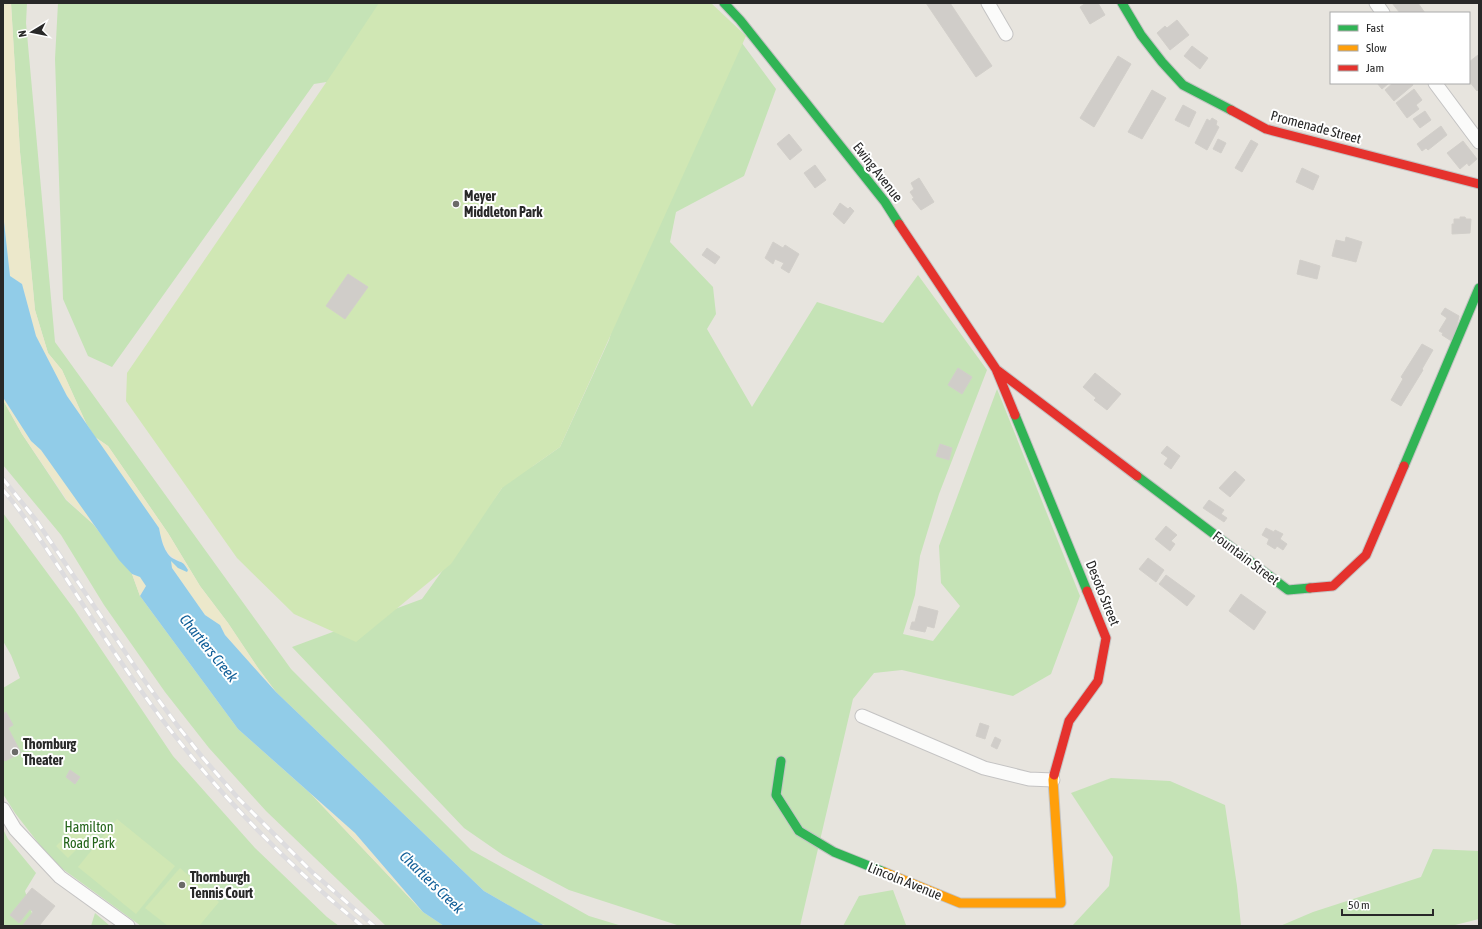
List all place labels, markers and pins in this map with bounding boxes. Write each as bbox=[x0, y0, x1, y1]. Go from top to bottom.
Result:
place label: Meyer Middleton Park bbox=[464, 188, 543, 220]
marker: Meyer Middleton Park bbox=[451, 199, 461, 209]
place label: Thornburg Theater bbox=[23, 736, 77, 768]
marker: Thornburg Theater bbox=[10, 747, 20, 757]
place label: Thornburgh Tennis Court bbox=[190, 869, 253, 901]
marker: Thornburgh Tennis Court bbox=[177, 880, 187, 890]

